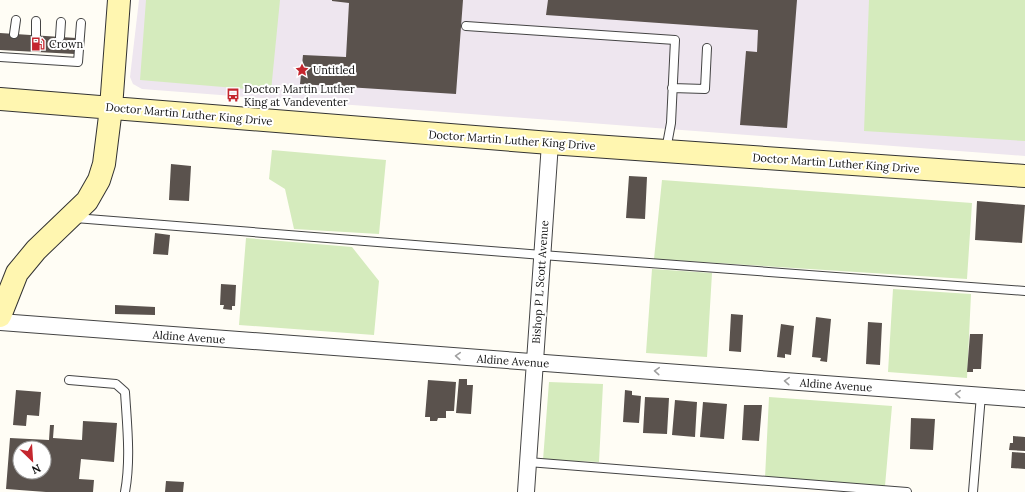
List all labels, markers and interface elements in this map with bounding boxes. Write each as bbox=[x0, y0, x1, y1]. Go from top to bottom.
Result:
fuel station icon: Crown bbox=[30, 36, 46, 52]
place label: Crown bbox=[49, 37, 84, 51]
place icon: Untitled bbox=[294, 62, 310, 78]
place label: Untitled bbox=[313, 63, 356, 77]
place label: Doctor Martin Luther King at Vandeventer bbox=[244, 82, 355, 109]
bus stop icon: Doctor Martin Luther King at Vandeventer bbox=[225, 87, 241, 103]
street label: Doctor Martin Luther King Drive bbox=[105, 100, 273, 128]
street label: Doctor Martin Luther King Drive bbox=[428, 127, 596, 153]
street label: Doctor Martin Luther King Drive bbox=[752, 150, 920, 176]
street label: Bishop P L Scott Avenue bbox=[529, 220, 551, 344]
street label: Aldine Avenue bbox=[151, 327, 226, 347]
street label: Aldine Avenue bbox=[475, 351, 550, 371]
one-way arrow bbox=[455, 352, 461, 361]
one-way arrow bbox=[654, 367, 660, 376]
street label: Aldine Avenue bbox=[798, 375, 873, 395]
one-way arrow bbox=[784, 377, 790, 386]
one-way arrow bbox=[955, 389, 961, 398]
north arrow bbox=[12, 440, 52, 480]
text: N bbox=[29, 461, 43, 477]

